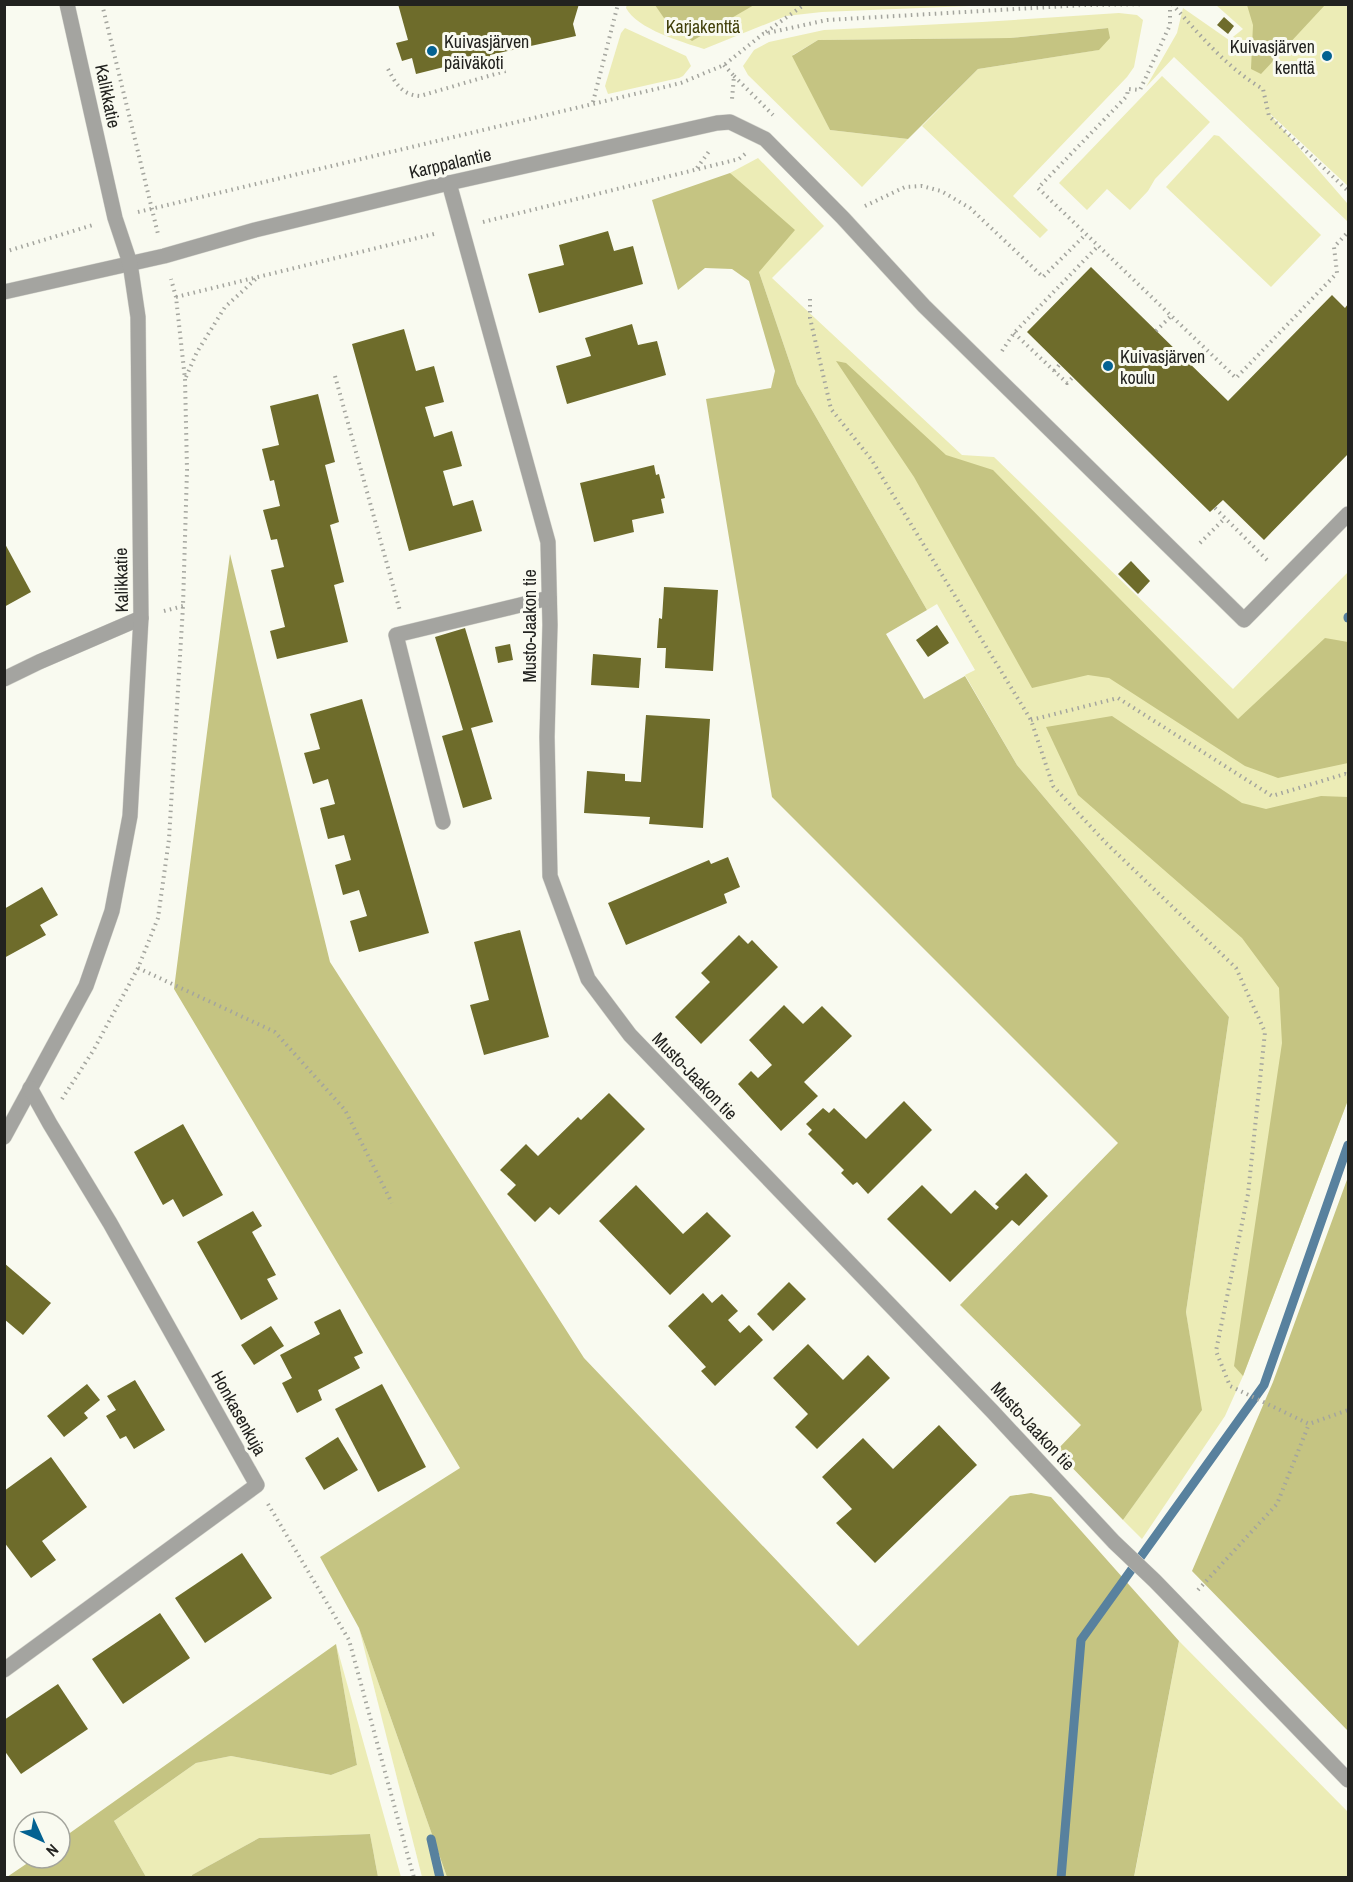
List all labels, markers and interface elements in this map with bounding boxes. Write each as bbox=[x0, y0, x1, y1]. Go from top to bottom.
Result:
park label: Karjakenttä bbox=[666, 14, 740, 39]
place label: Kuivasjärven päiväkoti bbox=[444, 29, 529, 75]
place label: Kuivasjärven kenttä bbox=[1230, 34, 1315, 80]
marker: Kuivasjärven päiväkoti bbox=[425, 44, 439, 58]
marker: Kuivasjärven kenttä bbox=[1320, 49, 1334, 63]
street label: Kalikkatie bbox=[89, 62, 127, 130]
street label: Karppalantie bbox=[406, 141, 494, 185]
place label: Kuivasjärven koulu bbox=[1120, 344, 1205, 390]
marker: Kuivasjärven koulu bbox=[1101, 359, 1115, 373]
street label: Kalikkatie bbox=[108, 547, 134, 613]
street label: Musto-Jaakon tie bbox=[517, 569, 542, 683]
street label: Musto-Jaakon tie bbox=[647, 1027, 743, 1125]
street label: Honkasenkuja bbox=[205, 1366, 273, 1460]
street label: Musto-Jaakon tie bbox=[985, 1376, 1081, 1476]
north arrow bbox=[12, 1810, 72, 1870]
text: N bbox=[41, 1839, 64, 1862]

